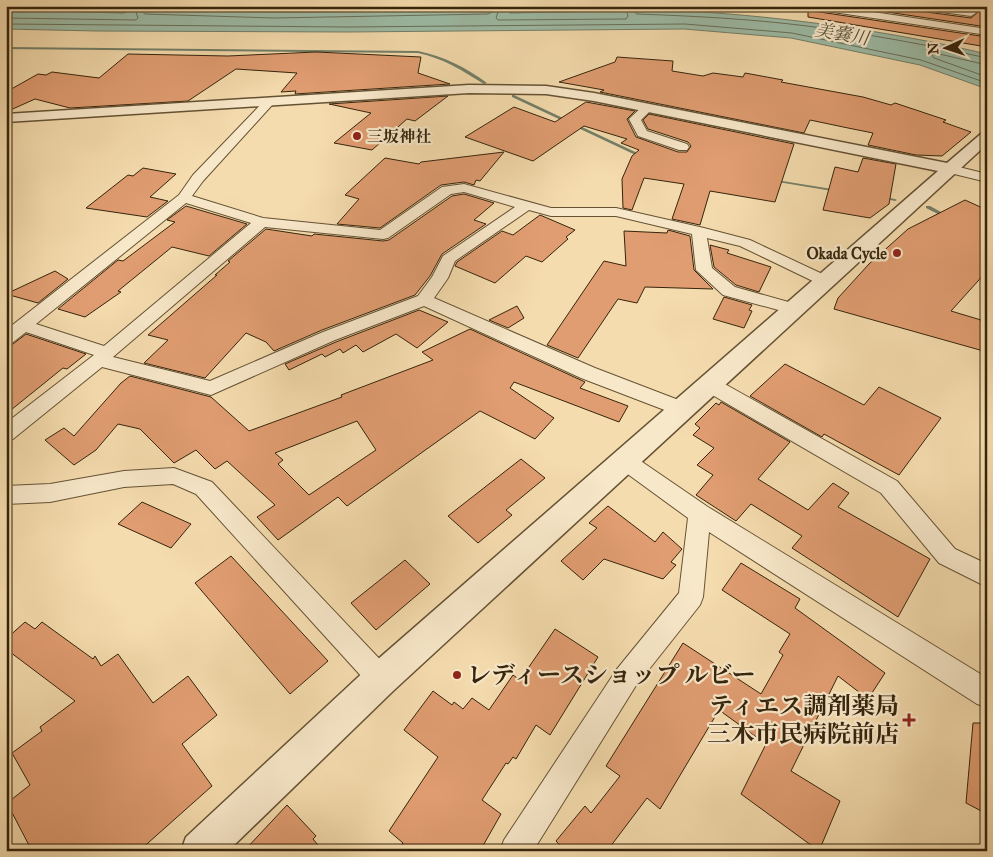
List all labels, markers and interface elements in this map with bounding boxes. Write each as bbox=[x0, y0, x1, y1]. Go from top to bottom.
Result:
water label: 美嚢川 bbox=[814, 18, 872, 50]
north arrow bbox=[920, 22, 970, 72]
text: N bbox=[925, 42, 942, 55]
place label: 三坂神社 bbox=[367, 127, 431, 146]
marker: 三坂神社 bbox=[351, 130, 363, 142]
place label: Okada Cycle bbox=[806, 244, 887, 264]
marker: Okada Cycle bbox=[891, 247, 903, 259]
place label: レディースショップ ルビー bbox=[467, 660, 756, 690]
marker: レディースショップ ルビー bbox=[451, 669, 463, 681]
place label: ティエス調剤薬局 三木市民病院前店 bbox=[707, 691, 899, 749]
marker: ティエス調剤薬局 三木市民病院前店 bbox=[903, 714, 915, 726]

